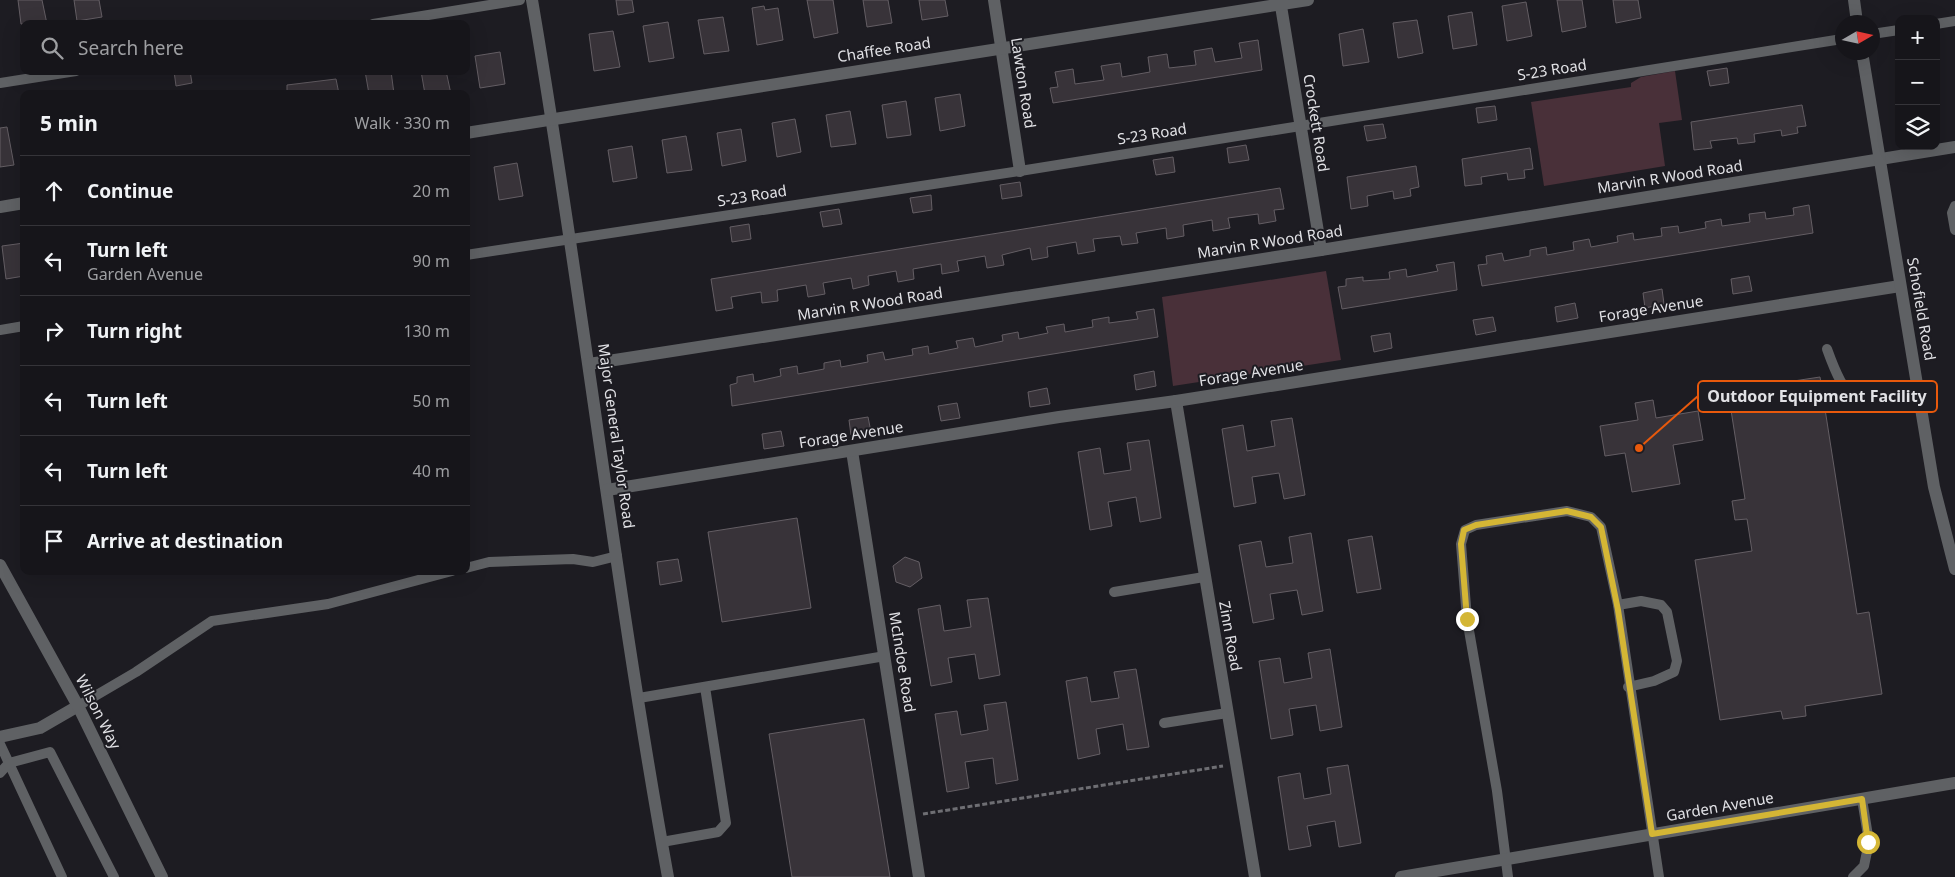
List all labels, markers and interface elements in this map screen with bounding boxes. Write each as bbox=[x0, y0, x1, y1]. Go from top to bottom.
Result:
north arrow bbox=[1835, 15, 1880, 60]
map controls bbox=[1895, 15, 1940, 150]
button: + bbox=[1895, 15, 1940, 60]
search box bbox=[20, 20, 470, 75]
street label: Chaffee Road bbox=[836, 32, 932, 66]
icon: search bbox=[38, 34, 66, 62]
text: Search here bbox=[78, 35, 184, 61]
street label: Lawton Road bbox=[1007, 36, 1041, 130]
street label: S-23 Road bbox=[1516, 54, 1588, 84]
button: − bbox=[1895, 60, 1940, 105]
street label: Crockett Road bbox=[1299, 72, 1335, 173]
button: layers bbox=[1895, 105, 1940, 150]
text: 5 min bbox=[40, 109, 98, 137]
text: Walk · 330 m bbox=[355, 112, 450, 134]
street label: S-23 Road bbox=[1116, 118, 1188, 148]
street label: Marvin R Wood Road bbox=[1596, 155, 1744, 197]
icon: ahead bbox=[40, 177, 68, 205]
text: Continue bbox=[87, 178, 173, 204]
text: 20 m bbox=[413, 180, 450, 202]
street label: S-23 Road bbox=[716, 180, 788, 210]
street label: Marvin R Wood Road bbox=[1196, 220, 1344, 262]
text: Turn left bbox=[87, 237, 168, 263]
icon: left bbox=[40, 247, 68, 275]
text: 90 m bbox=[413, 250, 450, 272]
street label: Schofield Road bbox=[1903, 256, 1941, 362]
text: Garden Avenue bbox=[87, 263, 203, 285]
street label: Marvin R Wood Road bbox=[796, 282, 944, 324]
street label: Forage Avenue bbox=[1597, 290, 1704, 326]
icon: right bbox=[40, 317, 68, 345]
text: Turn right bbox=[87, 318, 182, 344]
text: 130 m bbox=[403, 320, 450, 342]
street label: Major General Taylor Road bbox=[594, 342, 640, 530]
street label: Forage Avenue bbox=[1197, 354, 1304, 390]
callout: Outdoor Equipment Facility bbox=[1698, 381, 1937, 412]
text: Outdoor Equipment Facility bbox=[1707, 385, 1928, 407]
icon: left bbox=[40, 387, 68, 415]
text: Turn left bbox=[87, 388, 168, 414]
text: 50 m bbox=[413, 390, 450, 412]
street label: Forage Avenue bbox=[797, 416, 904, 452]
icon: left bbox=[40, 457, 68, 485]
text: Turn left bbox=[87, 458, 168, 484]
text: 40 m bbox=[413, 460, 450, 482]
icon: arrive bbox=[40, 527, 68, 555]
text: Arrive at destination bbox=[87, 528, 283, 554]
street label: Zinn Road bbox=[1215, 599, 1247, 672]
route end bbox=[1456, 608, 1479, 631]
street label: McIndoe Road bbox=[885, 610, 921, 714]
street label: Wilson Way bbox=[72, 671, 126, 752]
street label: Garden Avenue bbox=[1665, 787, 1775, 825]
route start bbox=[1857, 831, 1880, 854]

